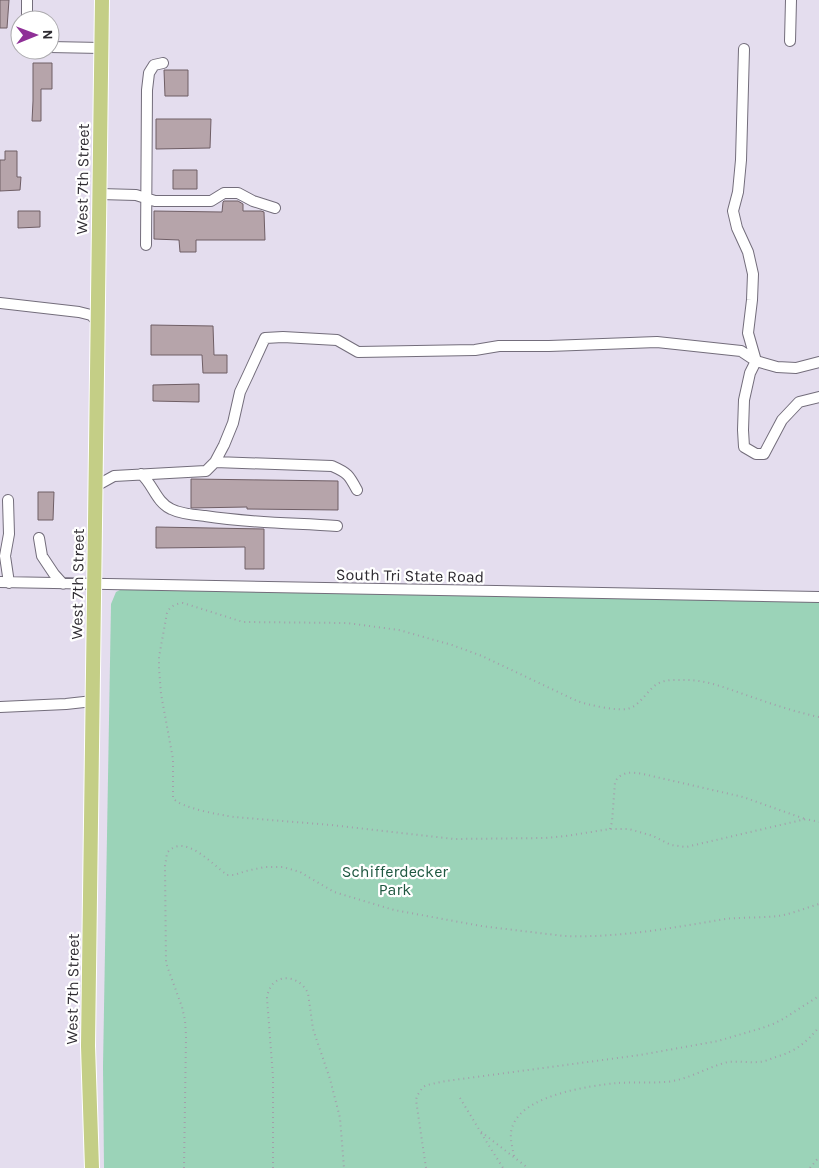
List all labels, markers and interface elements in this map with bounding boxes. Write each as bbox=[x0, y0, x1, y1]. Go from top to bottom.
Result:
north arrow bbox=[10, 10, 60, 60]
text: N bbox=[39, 30, 56, 40]
street label: West 7th Street bbox=[72, 123, 93, 235]
street label: West 7th Street bbox=[67, 528, 88, 640]
street label: South Tri State Road bbox=[336, 565, 484, 586]
park label: Schifferdecker Park bbox=[342, 862, 448, 899]
street label: West 7th Street bbox=[62, 933, 83, 1045]

